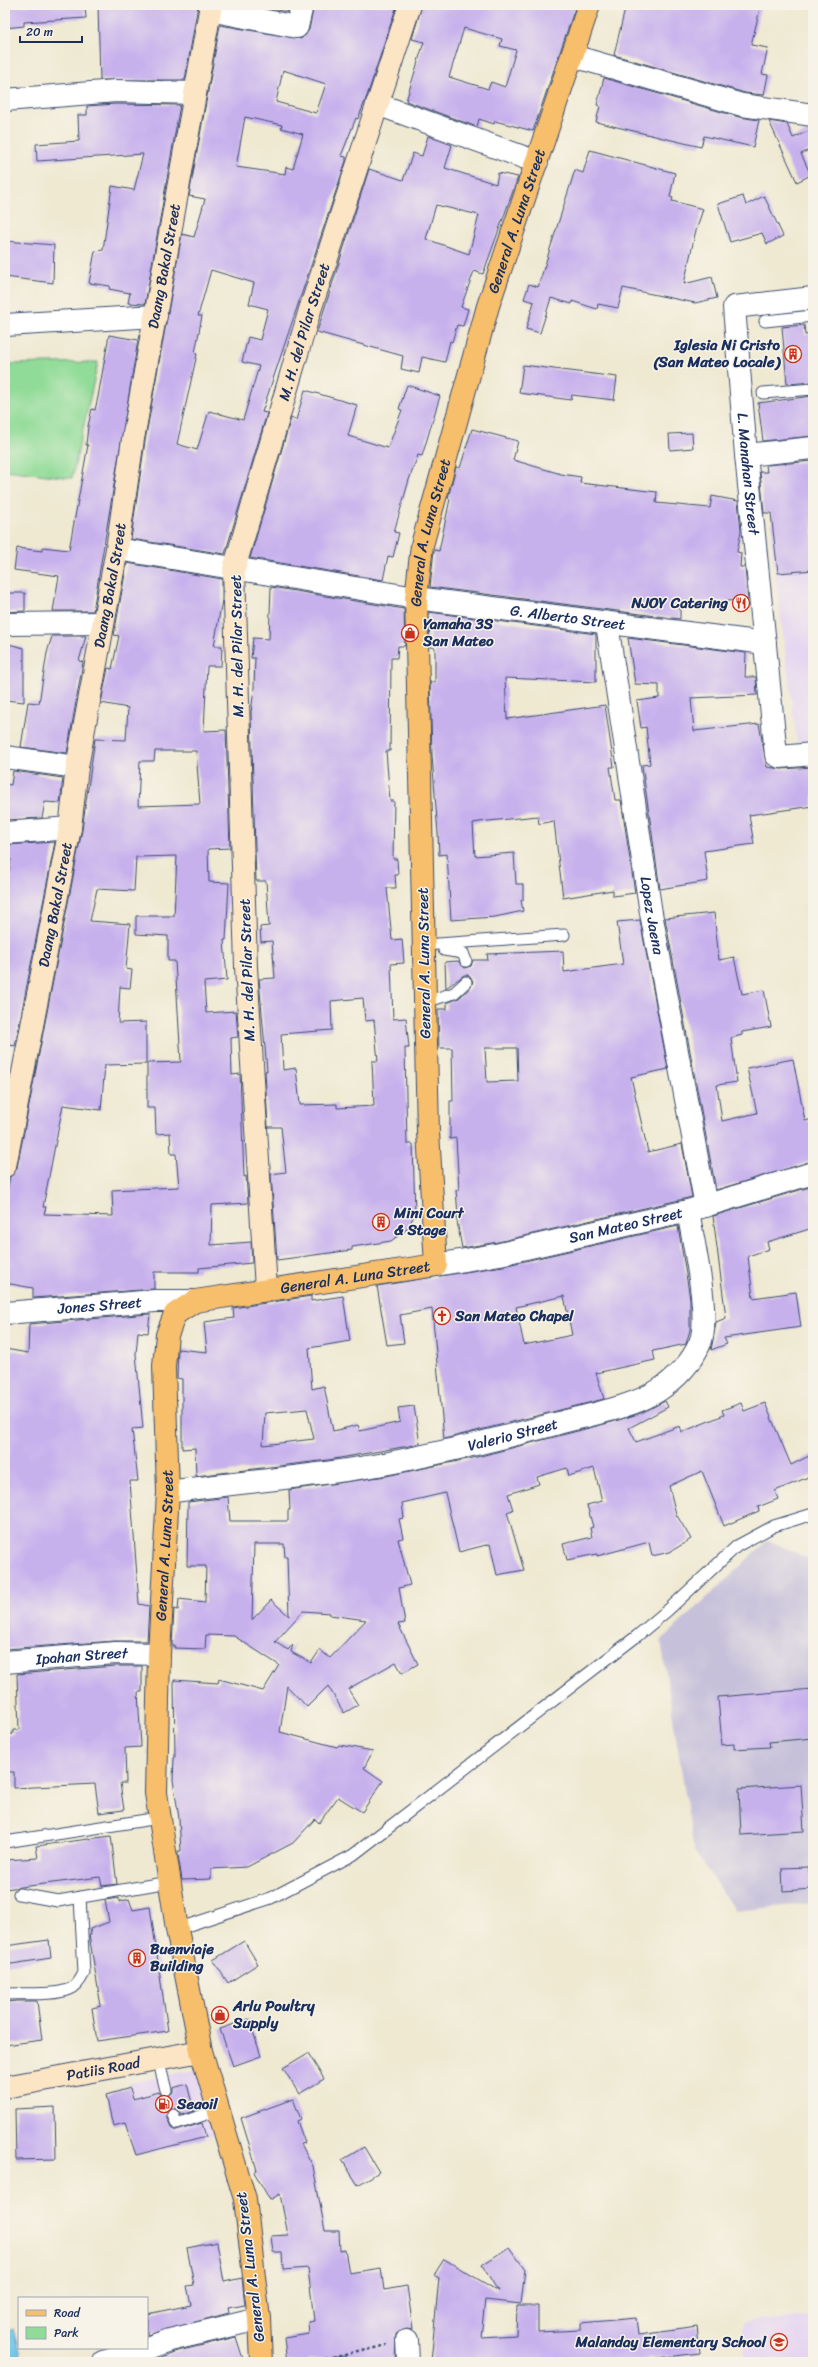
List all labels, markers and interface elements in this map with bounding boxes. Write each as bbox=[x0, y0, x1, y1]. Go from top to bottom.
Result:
scale bar bbox=[20, 18, 82, 44]
text: 20 m bbox=[26, 21, 53, 43]
street label: General A. Luna Street bbox=[480, 145, 553, 297]
street label: Daang Bakal Street bbox=[140, 201, 188, 331]
street label: M. H. del Pilar Street bbox=[271, 259, 338, 404]
place label: Iglesia Ni Cristo (San Mateo Locale) bbox=[653, 332, 782, 375]
building icon: Iglesia Ni Cristo (San Mateo Locale) bbox=[783, 344, 803, 364]
street label: L. Manahan Street bbox=[730, 412, 767, 537]
street label: General A. Luna Street bbox=[403, 455, 458, 607]
street label: Daang Bakal Street bbox=[86, 521, 134, 650]
street label: M. H. del Pilar Street bbox=[223, 574, 251, 718]
place label: NJOY Catering bbox=[630, 590, 728, 616]
restaurant icon: NJOY Catering bbox=[731, 593, 751, 613]
street label: G. Alberto Street bbox=[509, 597, 627, 638]
place label: Yamaha 3S San Mateo bbox=[422, 611, 494, 654]
shop icon: Yamaha 3S San Mateo bbox=[400, 623, 420, 643]
street label: Daang Bakal Street bbox=[31, 840, 80, 969]
street label: Lopez Jaena bbox=[633, 875, 672, 957]
street label: General A. Luna Street bbox=[410, 887, 438, 1039]
street label: M. H. del Pilar Street bbox=[232, 898, 262, 1042]
street label: San Mateo Street bbox=[566, 1199, 686, 1251]
place label: Mini Court & Stage bbox=[393, 1200, 464, 1243]
building icon: Mini Court & Stage bbox=[371, 1212, 391, 1232]
street label: General A. Luna Street bbox=[278, 1253, 432, 1301]
street label: Jones Street bbox=[56, 1289, 143, 1322]
place label: San Mateo Chapel bbox=[454, 1303, 574, 1329]
church icon: San Mateo Chapel bbox=[432, 1306, 452, 1326]
street label: Valerio Street bbox=[465, 1411, 561, 1459]
street label: General A. Luna Street bbox=[148, 1469, 181, 1622]
street label: Ipahan Street bbox=[34, 1640, 129, 1673]
place label: Buenviaje Building bbox=[150, 1936, 214, 1979]
building icon: Buenviaje Building bbox=[127, 1948, 147, 1968]
place label: Arlu Poultry Supply bbox=[232, 1993, 315, 2036]
shop icon: Arlu Poultry Supply bbox=[210, 2005, 230, 2025]
street label: Patiis Road bbox=[64, 2049, 143, 2088]
place label: Seaoil bbox=[176, 2091, 218, 2117]
fuel station icon: Seaoil bbox=[154, 2094, 174, 2114]
street label: General A. Luna Street bbox=[228, 2190, 272, 2344]
legend bbox=[18, 2297, 148, 2349]
text: Road bbox=[54, 2302, 81, 2324]
text: Park bbox=[54, 2322, 79, 2344]
place label: Malanday Elementary School bbox=[574, 2329, 767, 2355]
school or university icon: Malanday Elementary School bbox=[769, 2332, 789, 2352]

